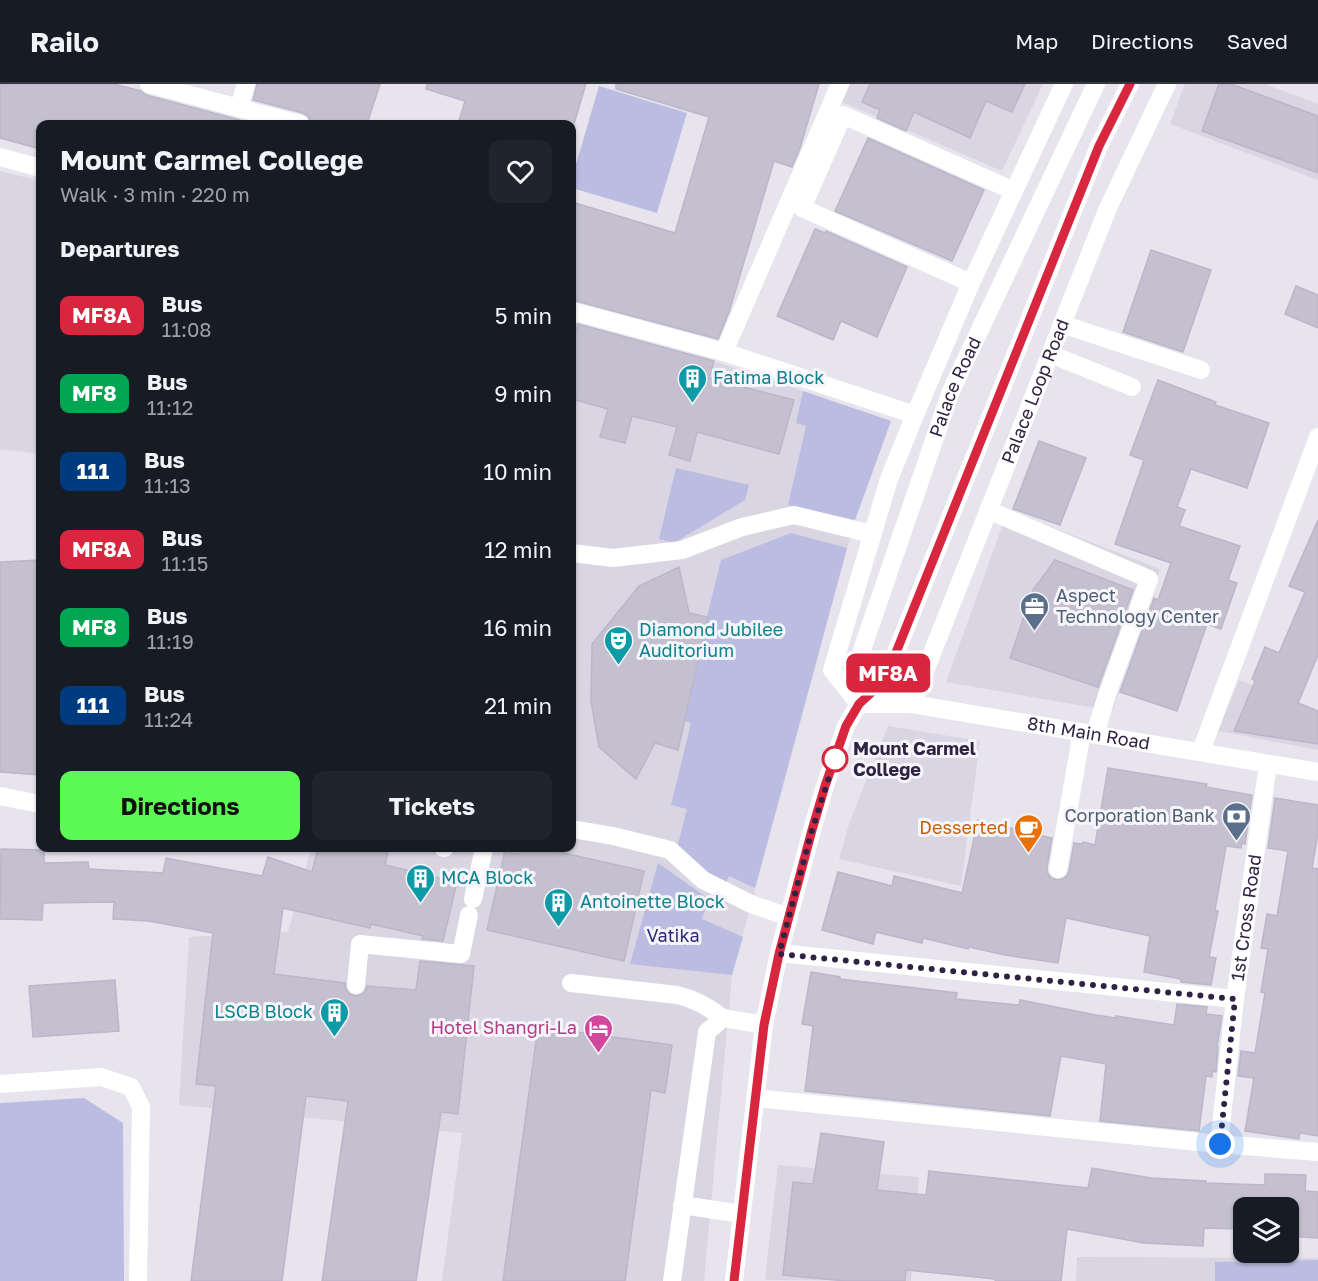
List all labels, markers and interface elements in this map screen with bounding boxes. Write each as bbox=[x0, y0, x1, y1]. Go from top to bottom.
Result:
text: Railo bbox=[30, 25, 99, 58]
text: Map bbox=[1015, 28, 1058, 54]
text: Directions bbox=[1091, 28, 1194, 54]
text: Saved bbox=[1227, 28, 1288, 54]
button: heart bbox=[489, 140, 552, 203]
text: Mount Carmel College bbox=[60, 143, 364, 176]
text: Walk · 3 min · 220 m bbox=[60, 182, 250, 206]
text: Departures bbox=[60, 235, 179, 262]
text: Bus bbox=[162, 290, 202, 317]
text: MF8A bbox=[72, 302, 132, 328]
text: 5 min bbox=[495, 302, 552, 329]
street label: Palace Loop Road bbox=[996, 316, 1073, 467]
text: 11:08 bbox=[162, 317, 212, 341]
street label: Palace Road bbox=[924, 333, 985, 440]
building icon: Fatima Block bbox=[676, 362, 708, 404]
place label: Fatima Block bbox=[713, 366, 824, 388]
text: Bus bbox=[147, 368, 188, 395]
text: MF8 bbox=[72, 380, 117, 406]
text: 9 min bbox=[494, 380, 552, 407]
text: 11:12 bbox=[147, 395, 193, 419]
text: Bus bbox=[144, 446, 185, 473]
text: 111 bbox=[77, 458, 109, 484]
text: 10 min bbox=[483, 458, 552, 485]
text: 11:13 bbox=[144, 473, 191, 497]
text: Bus bbox=[162, 524, 202, 551]
text: MF8A bbox=[72, 536, 132, 562]
text: 12 min bbox=[484, 536, 552, 563]
text: 11:15 bbox=[162, 551, 208, 575]
place label: Aspect Technology Center bbox=[1056, 584, 1219, 627]
office icon: Aspect Technology Center bbox=[1019, 590, 1051, 632]
text: Bus bbox=[147, 602, 188, 629]
text: MF8 bbox=[72, 614, 117, 640]
text: 16 min bbox=[484, 614, 552, 641]
place label: Diamond Jubilee Auditorium bbox=[639, 618, 783, 661]
theatre icon: Diamond Jubilee Auditorium bbox=[602, 624, 634, 666]
text: 11:19 bbox=[147, 629, 194, 653]
line badge: MF8A bbox=[846, 654, 930, 692]
text: MF8A bbox=[858, 660, 918, 686]
text: Bus bbox=[144, 680, 185, 707]
text: 111 bbox=[77, 692, 109, 718]
text: 21 min bbox=[484, 692, 552, 719]
text: 11:24 bbox=[144, 707, 193, 731]
street label: 8th Main Road bbox=[1026, 711, 1152, 754]
place label: Mount Carmel College bbox=[853, 737, 976, 780]
marker: Mount Carmel College bbox=[822, 746, 848, 772]
button: Directions bbox=[60, 771, 300, 840]
button: Tickets bbox=[312, 771, 552, 840]
bank icon: Corporation Bank bbox=[1220, 800, 1252, 842]
place label: Corporation Bank bbox=[1064, 804, 1215, 826]
cafe icon: Desserted bbox=[1013, 812, 1045, 854]
place label: Desserted bbox=[919, 816, 1008, 838]
street label: 1st Cross Road bbox=[1226, 853, 1265, 982]
building icon: MCA Block bbox=[404, 862, 436, 904]
place label: MCA Block bbox=[441, 866, 533, 888]
building icon: Antoinette Block bbox=[543, 886, 575, 928]
place label: Antoinette Block bbox=[580, 890, 725, 912]
park label: Vatika bbox=[646, 924, 700, 946]
building icon: LSCB Block bbox=[318, 996, 350, 1038]
place label: LSCB Block bbox=[214, 1000, 313, 1022]
hotel icon: Hotel Shangri-La bbox=[582, 1012, 614, 1054]
place label: Hotel Shangri-La bbox=[430, 1016, 577, 1038]
your location bbox=[1205, 1129, 1235, 1159]
map controls bbox=[1233, 1197, 1299, 1263]
button: layers bbox=[1233, 1197, 1299, 1263]

